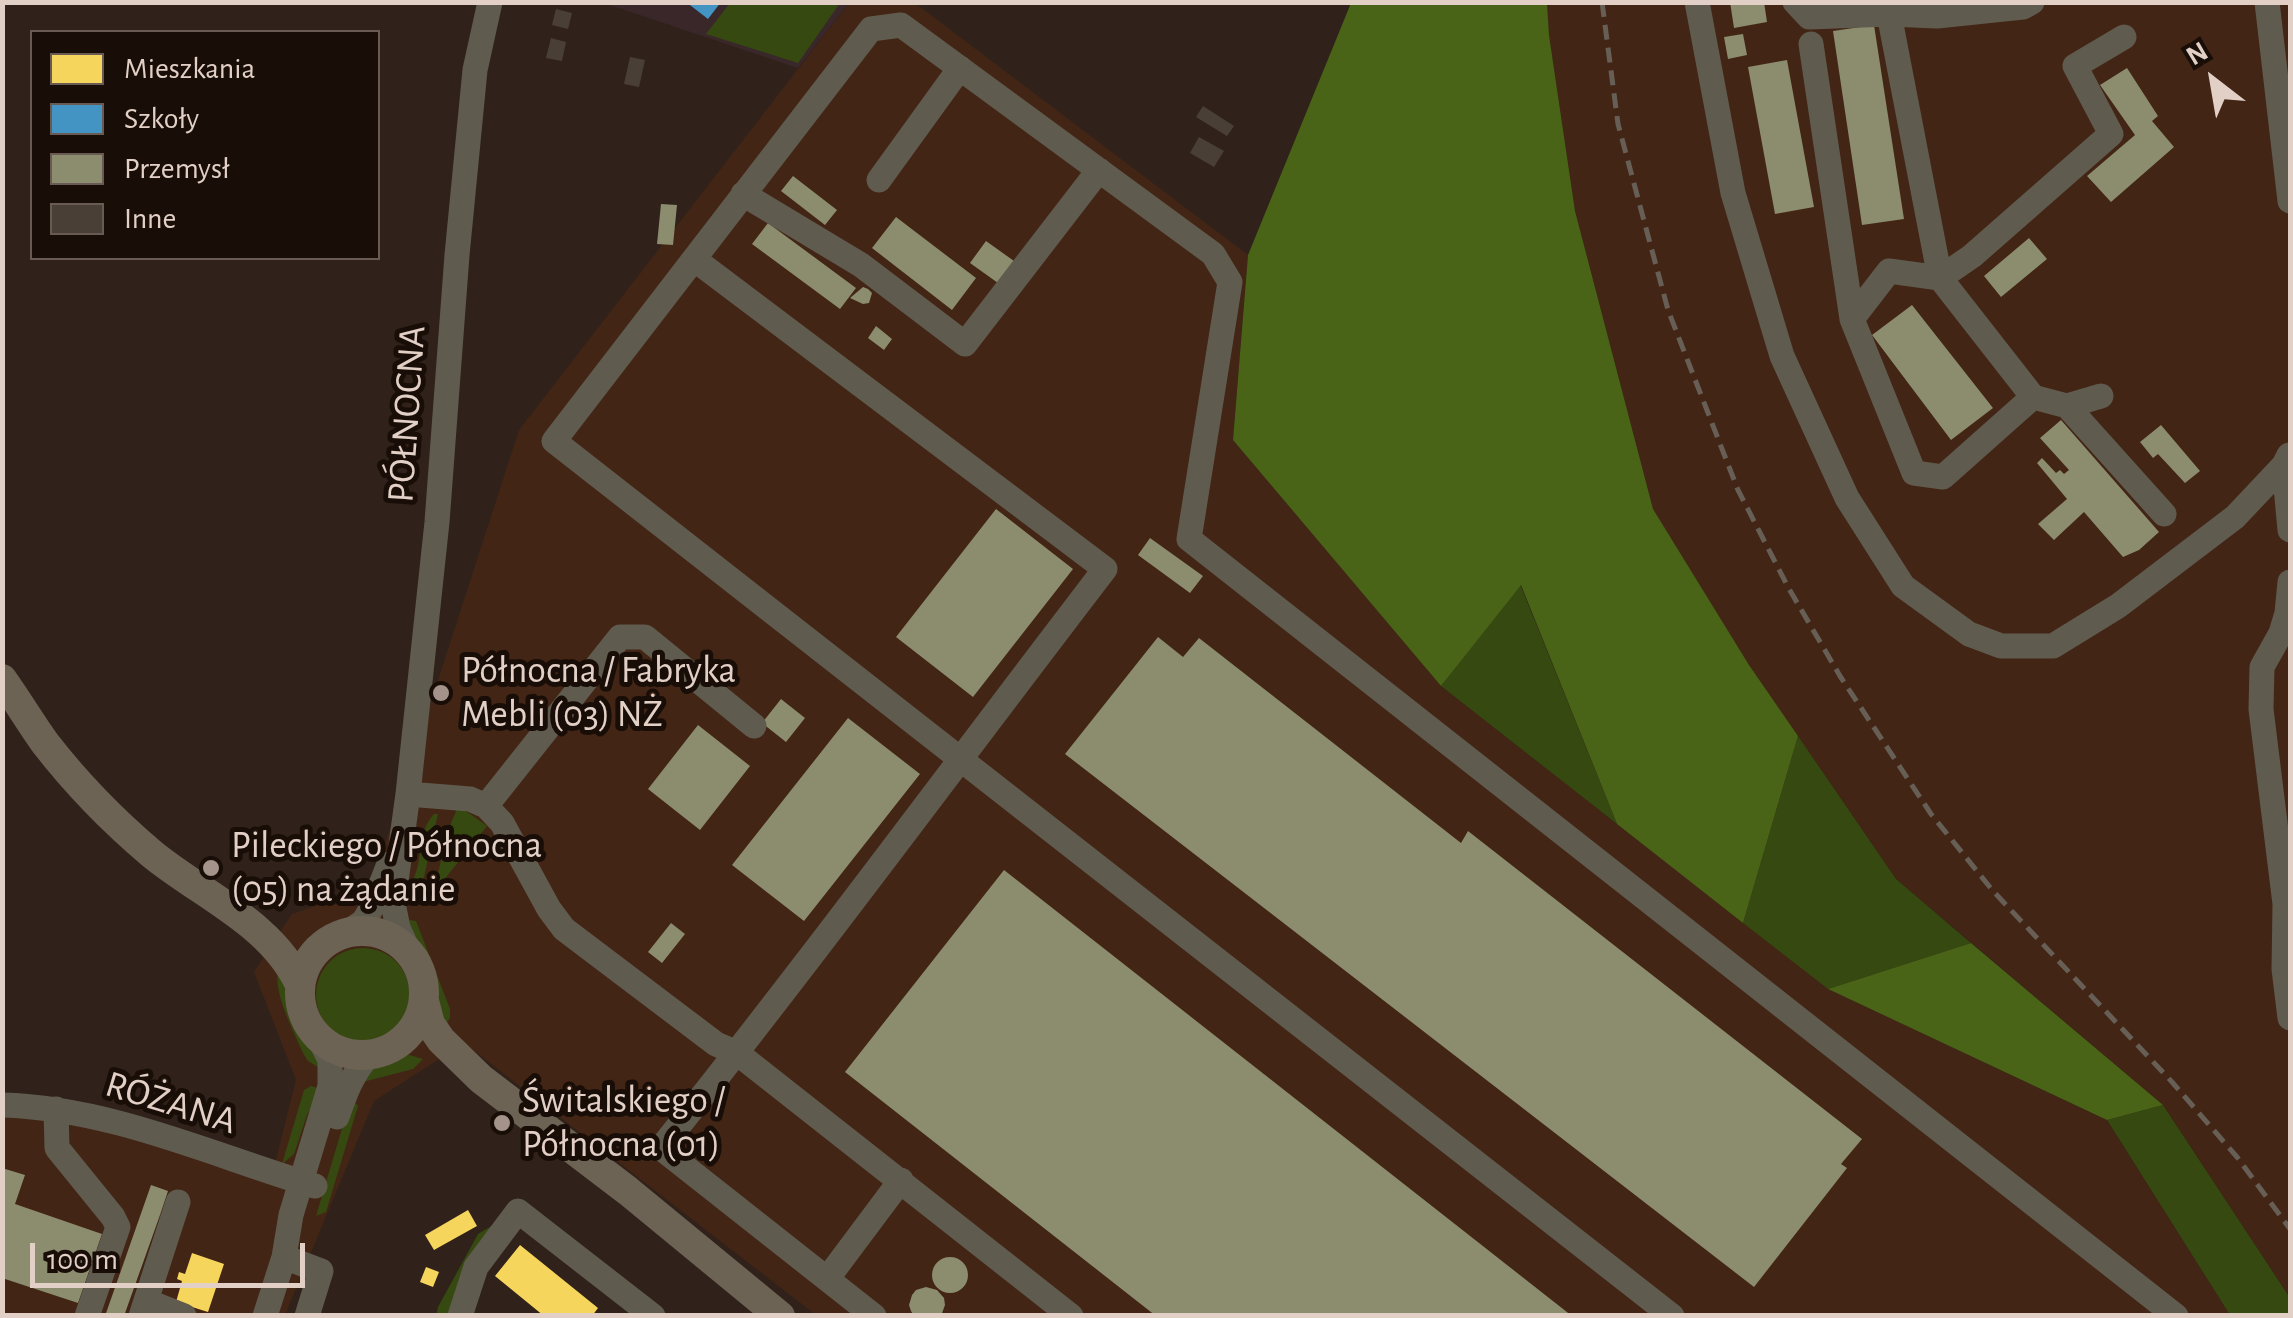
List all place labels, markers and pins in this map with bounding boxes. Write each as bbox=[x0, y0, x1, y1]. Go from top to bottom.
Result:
place label: Północna / Fabryka Mebli (03) NŻ bbox=[461, 648, 736, 738]
marker: Północna / Fabryka Mebli (03) NŻ bbox=[430, 682, 452, 704]
place label: Pileckiego / Północna (05) na żądanie bbox=[231, 823, 542, 912]
marker: Pileckiego / Północna (05) na żądanie bbox=[200, 857, 222, 879]
place label: Świtalskiego / Północna (01) bbox=[522, 1078, 725, 1168]
marker: Świtalskiego / Północna (01) bbox=[491, 1112, 513, 1134]

